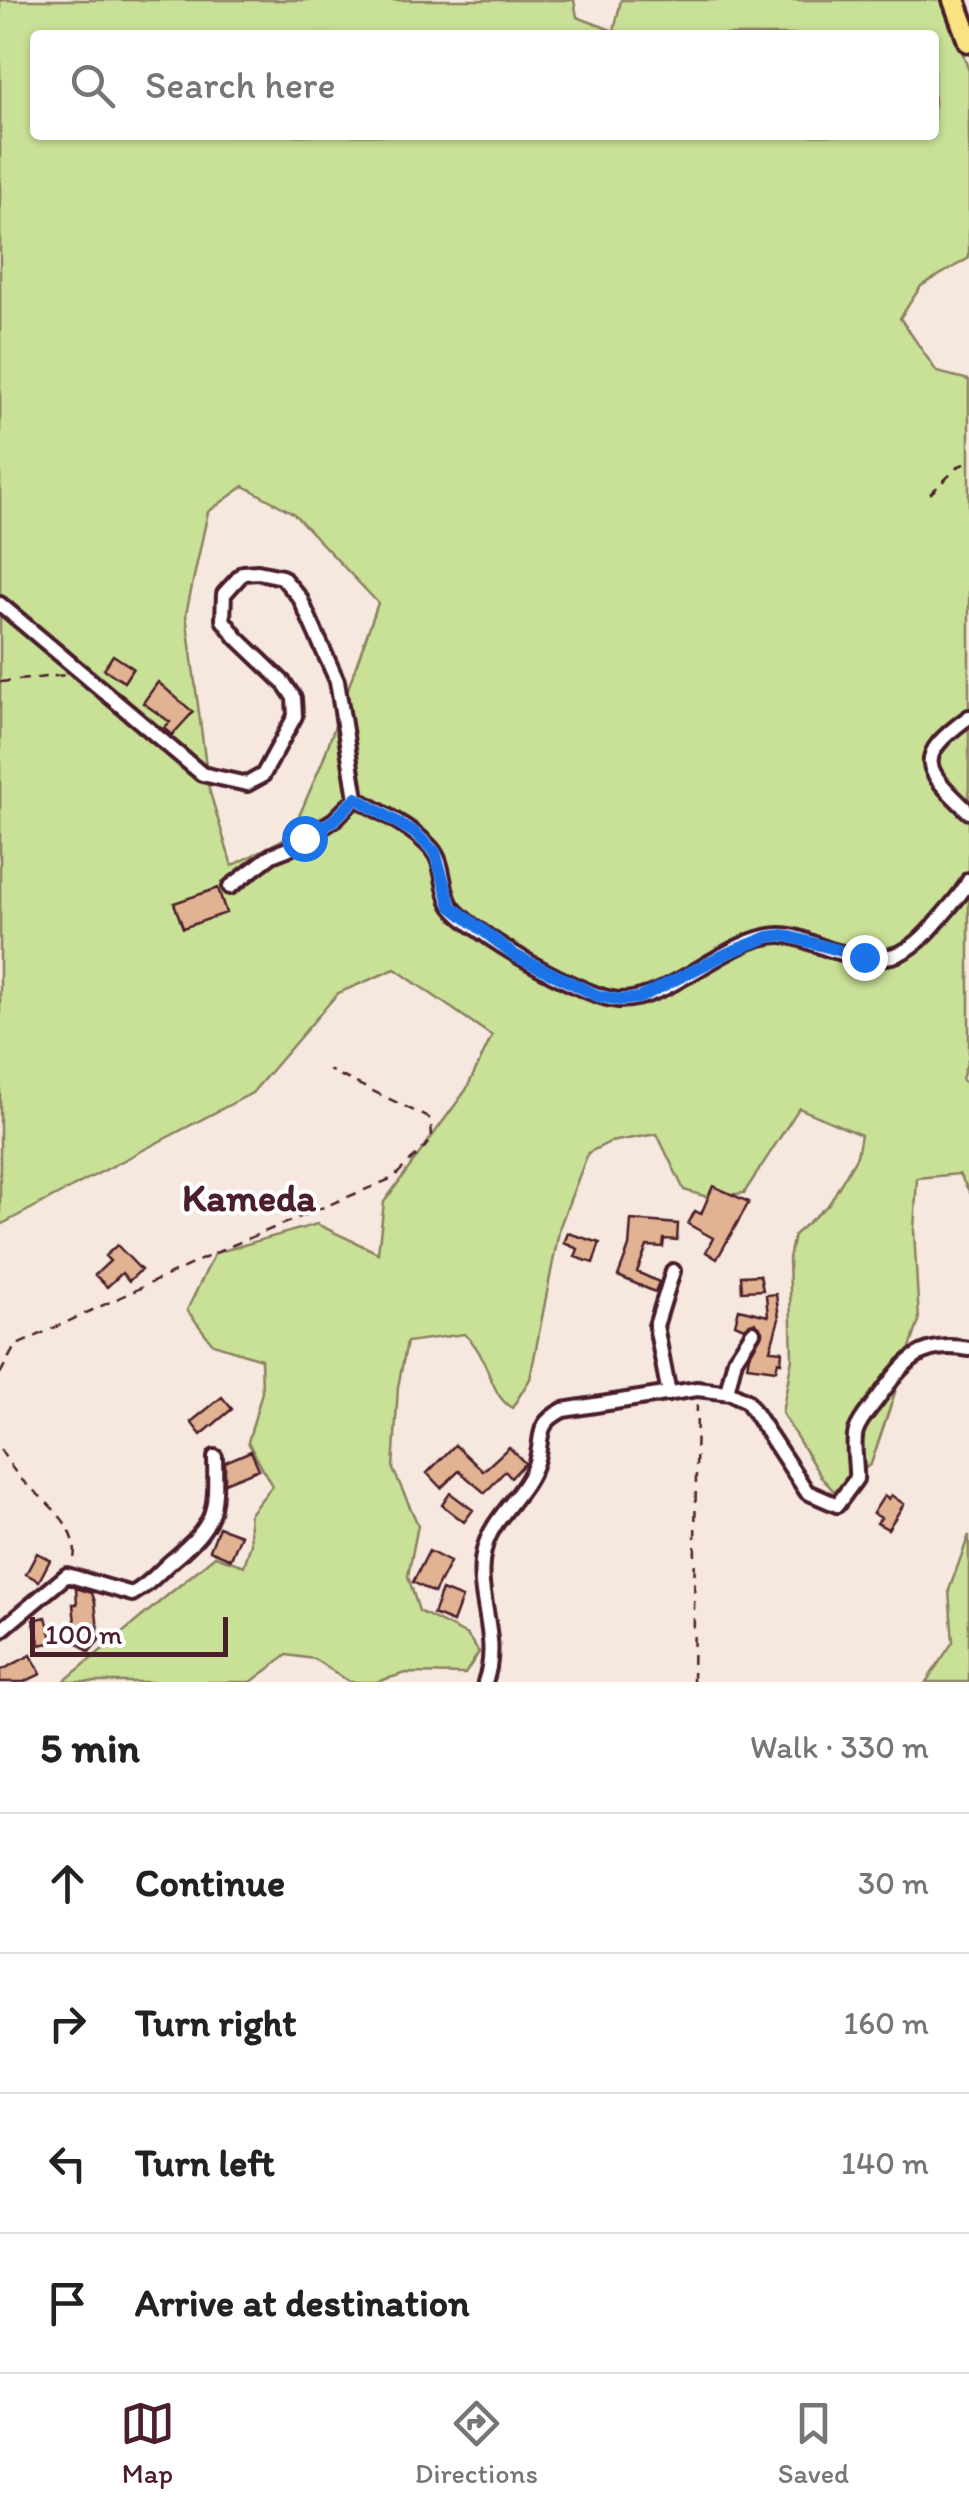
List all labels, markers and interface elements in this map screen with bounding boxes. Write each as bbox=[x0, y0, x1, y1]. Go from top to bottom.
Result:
search box bbox=[30, 30, 939, 140]
icon: search bbox=[65, 58, 120, 113]
text: Search here bbox=[145, 62, 336, 108]
route start bbox=[282, 816, 328, 862]
route end bbox=[842, 935, 888, 981]
district label: Kameda bbox=[182, 1175, 316, 1221]
scale bar bbox=[30, 1612, 228, 1656]
text: 100 m bbox=[45, 1617, 122, 1651]
text: 5 min bbox=[40, 1722, 140, 1773]
text: Walk · 330 m bbox=[750, 1728, 929, 1766]
icon: ahead bbox=[40, 1856, 95, 1911]
text: Continue bbox=[135, 1860, 285, 1906]
text: 30 m bbox=[858, 1864, 929, 1902]
icon: right bbox=[40, 1996, 95, 2051]
text: Turn right bbox=[135, 2000, 297, 2046]
text: 160 m bbox=[843, 2004, 929, 2042]
icon: left bbox=[40, 2136, 95, 2191]
text: Turn left bbox=[135, 2140, 275, 2186]
text: 140 m bbox=[841, 2144, 929, 2182]
icon: arrive bbox=[40, 2276, 95, 2331]
text: Arrive at destination bbox=[135, 2280, 470, 2326]
tab: Map bbox=[120, 2396, 175, 2490]
tab: Directions bbox=[415, 2396, 538, 2490]
tab: Saved bbox=[778, 2396, 849, 2490]

